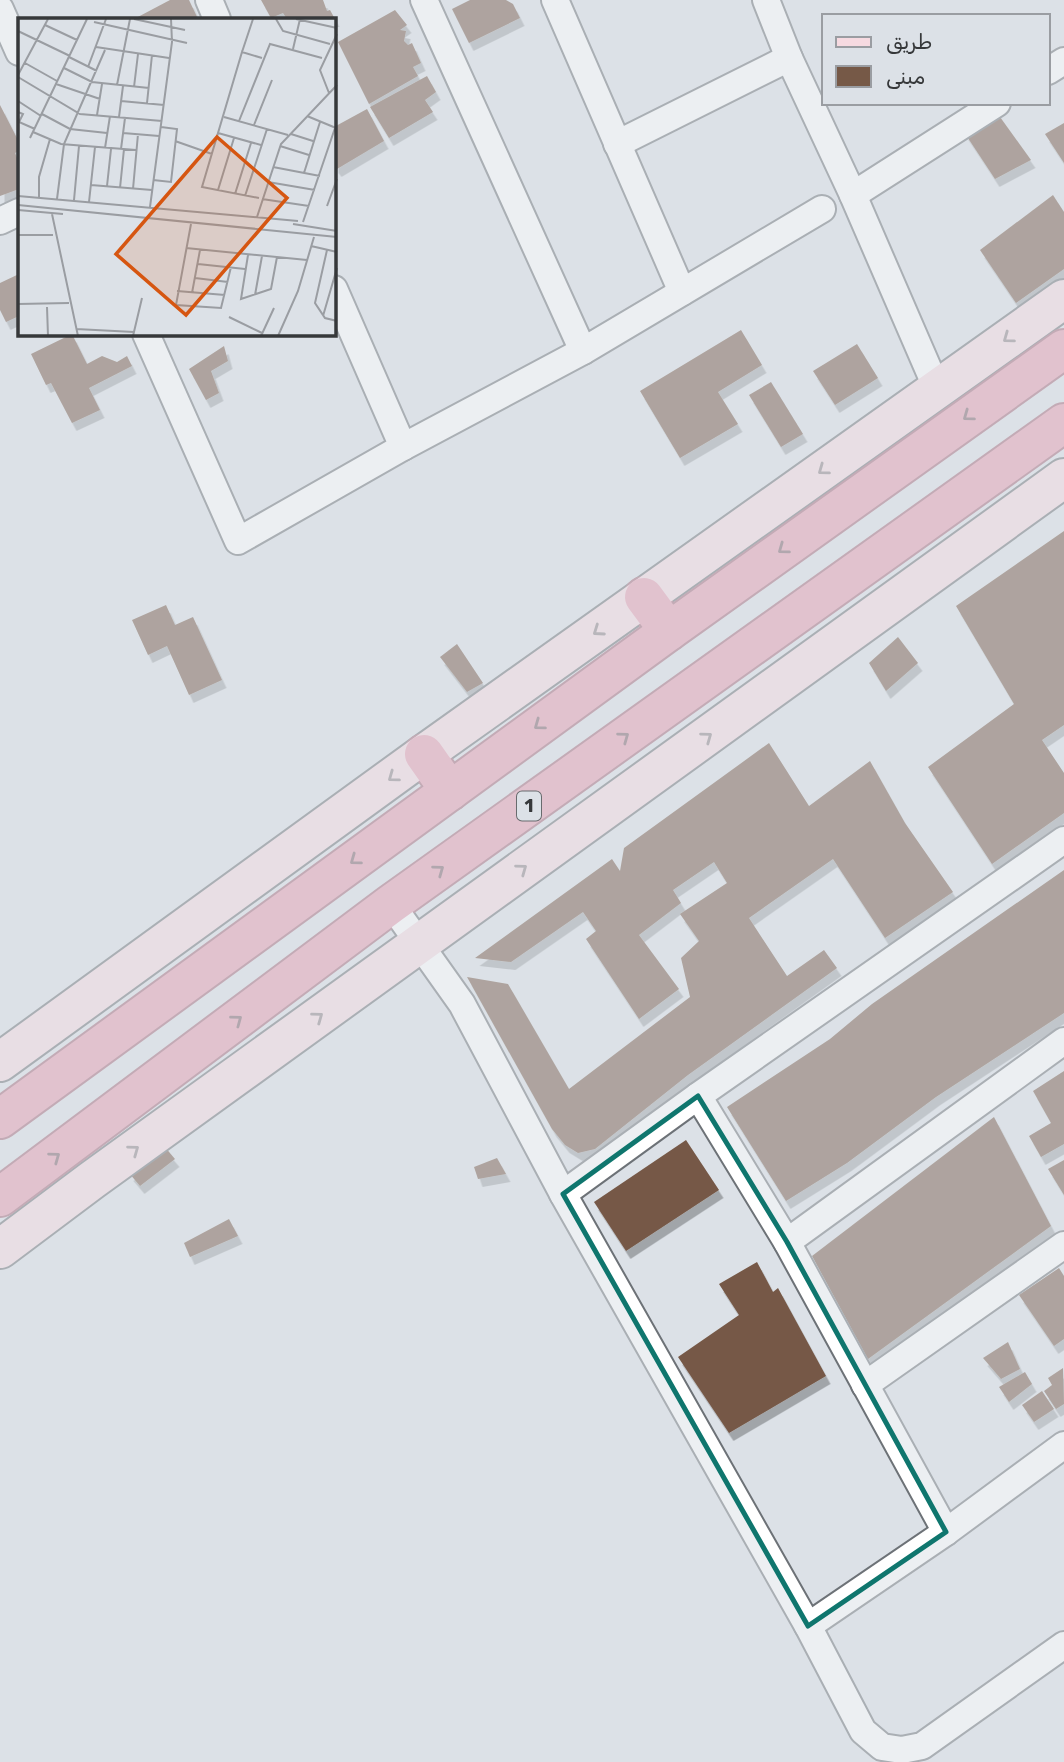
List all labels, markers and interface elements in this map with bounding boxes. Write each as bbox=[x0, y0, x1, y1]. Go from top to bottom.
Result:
legend bbox=[822, 14, 1050, 105]
inset map bbox=[18, 18, 336, 336]
text: طريق bbox=[886, 29, 932, 54]
text: مبنى bbox=[886, 64, 925, 89]
one-way arrow bbox=[1003, 330, 1016, 342]
one-way arrow bbox=[963, 408, 976, 421]
one-way arrow bbox=[818, 462, 831, 474]
one-way arrow bbox=[778, 541, 791, 553]
one-way arrow bbox=[593, 622, 606, 635]
one-way arrow bbox=[534, 717, 547, 730]
one-way arrow bbox=[616, 733, 629, 745]
one-way arrow bbox=[699, 733, 712, 745]
one-way arrow bbox=[388, 769, 401, 781]
road number: 1 bbox=[517, 792, 541, 820]
one-way arrow bbox=[350, 851, 363, 864]
one-way arrow bbox=[514, 865, 527, 878]
one-way arrow bbox=[431, 866, 444, 878]
one-way arrow bbox=[310, 1013, 323, 1025]
one-way arrow bbox=[229, 1016, 242, 1028]
one-way arrow bbox=[126, 1146, 139, 1158]
one-way arrow bbox=[47, 1152, 60, 1165]

